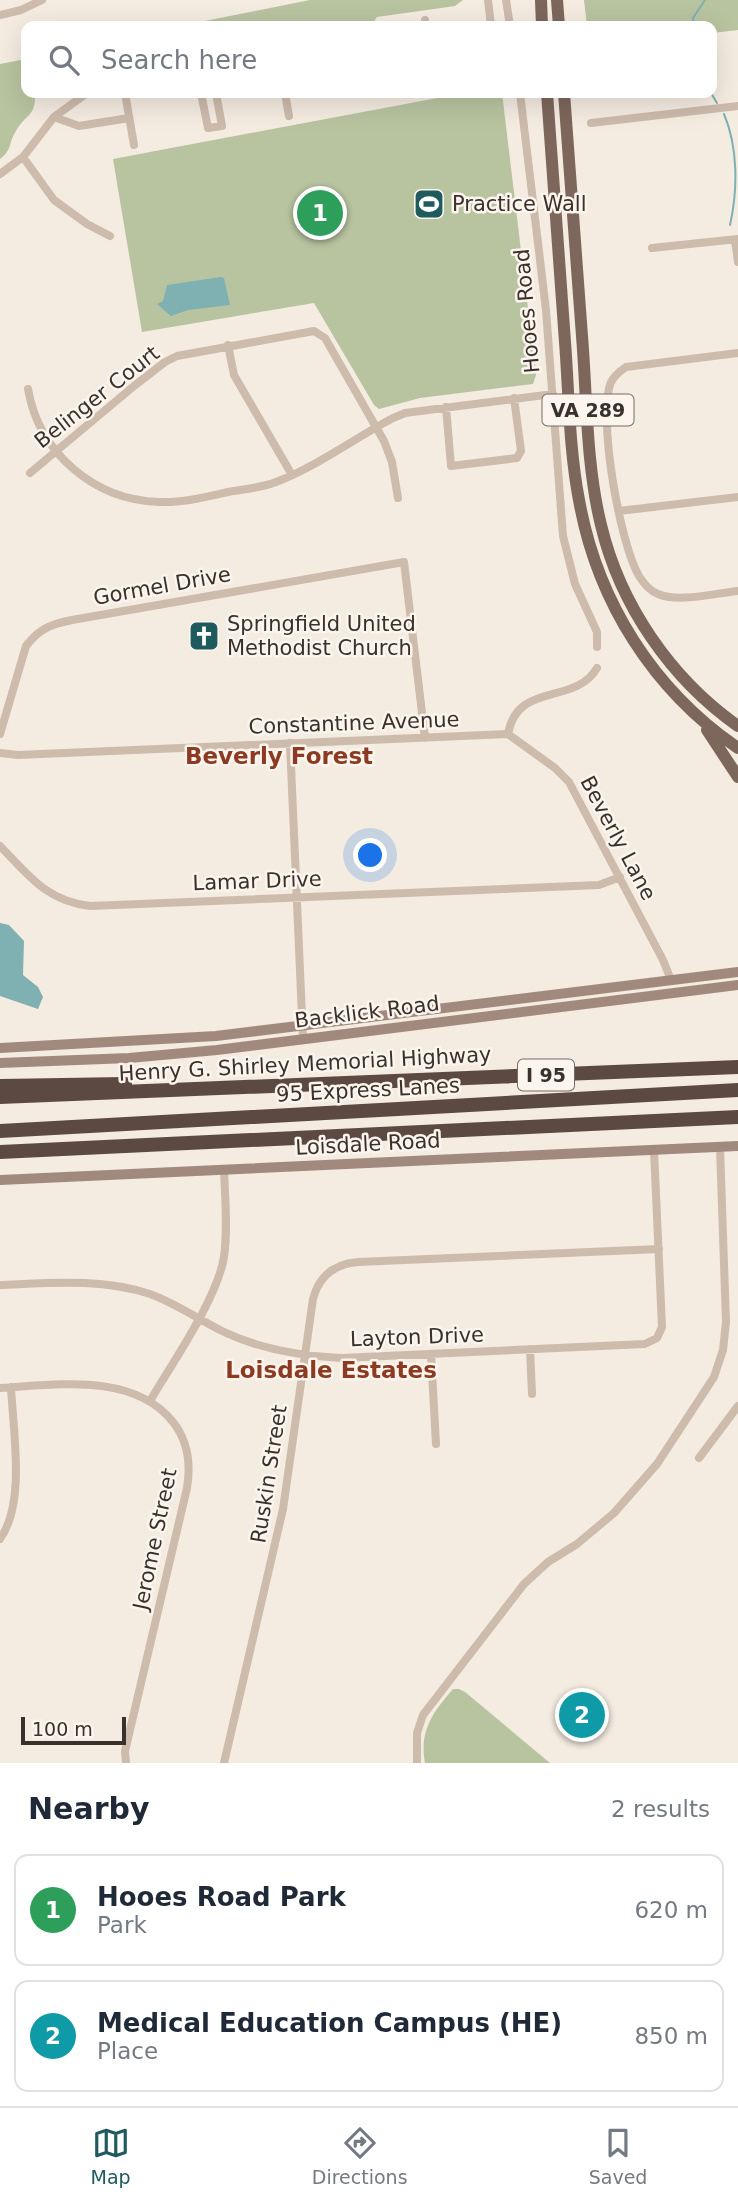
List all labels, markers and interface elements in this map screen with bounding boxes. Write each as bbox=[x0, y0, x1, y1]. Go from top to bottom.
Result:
search box bbox=[21, 21, 717, 98]
icon: search bbox=[45, 41, 83, 79]
text: Search here bbox=[101, 45, 257, 75]
pin: 1 bbox=[297, 187, 343, 239]
sports icon: Practice Wall bbox=[412, 187, 446, 221]
place label: Practice Wall bbox=[452, 192, 587, 216]
street label: Hooes Road bbox=[510, 248, 544, 374]
street label: Belinger Court bbox=[30, 341, 164, 453]
road number: VA 289 bbox=[542, 394, 634, 426]
street label: Gormel Drive bbox=[91, 562, 233, 610]
place label: Springfield United Methodist Church bbox=[227, 612, 416, 660]
church icon: Springfield United Methodist Church bbox=[187, 619, 221, 653]
street label: Constantine Avenue bbox=[248, 707, 460, 739]
district label: Beverly Forest bbox=[185, 743, 373, 769]
street label: Beverly Lane bbox=[575, 772, 661, 904]
your location bbox=[353, 838, 387, 872]
street label: Lamar Drive bbox=[192, 867, 322, 895]
street label: Backlick Road bbox=[293, 991, 441, 1033]
street label: Henry G. Shirley Memorial Highway bbox=[118, 1042, 492, 1086]
road number: I 95 bbox=[518, 1060, 574, 1091]
street label: 95 Express Lanes bbox=[276, 1073, 460, 1107]
street label: Loisdale Road bbox=[295, 1128, 441, 1160]
street label: Layton Drive bbox=[350, 1323, 484, 1351]
district label: Loisdale Estates bbox=[225, 1357, 437, 1383]
street label: Ruskin Street bbox=[246, 1403, 292, 1545]
street label: Jerome Street bbox=[128, 1466, 182, 1614]
pin: 2 bbox=[559, 1689, 605, 1741]
scale bar bbox=[21, 1714, 126, 1746]
text: 100 m bbox=[32, 1718, 93, 1740]
text: Nearby bbox=[28, 1791, 150, 1826]
text: 2 results bbox=[611, 1796, 710, 1822]
text: Hooes Road Park bbox=[97, 1882, 346, 1912]
text: 1 bbox=[45, 1897, 61, 1923]
text: 620 m bbox=[634, 1897, 708, 1923]
text: Park bbox=[97, 1912, 147, 1938]
text: Medical Education Campus (HE) bbox=[97, 2008, 562, 2038]
text: 2 bbox=[45, 2023, 61, 2049]
text: 850 m bbox=[634, 2023, 708, 2049]
text: Place bbox=[97, 2038, 158, 2064]
tab: Map bbox=[91, 2124, 131, 2188]
tab: Directions bbox=[312, 2124, 408, 2188]
tab: Saved bbox=[589, 2124, 647, 2188]

